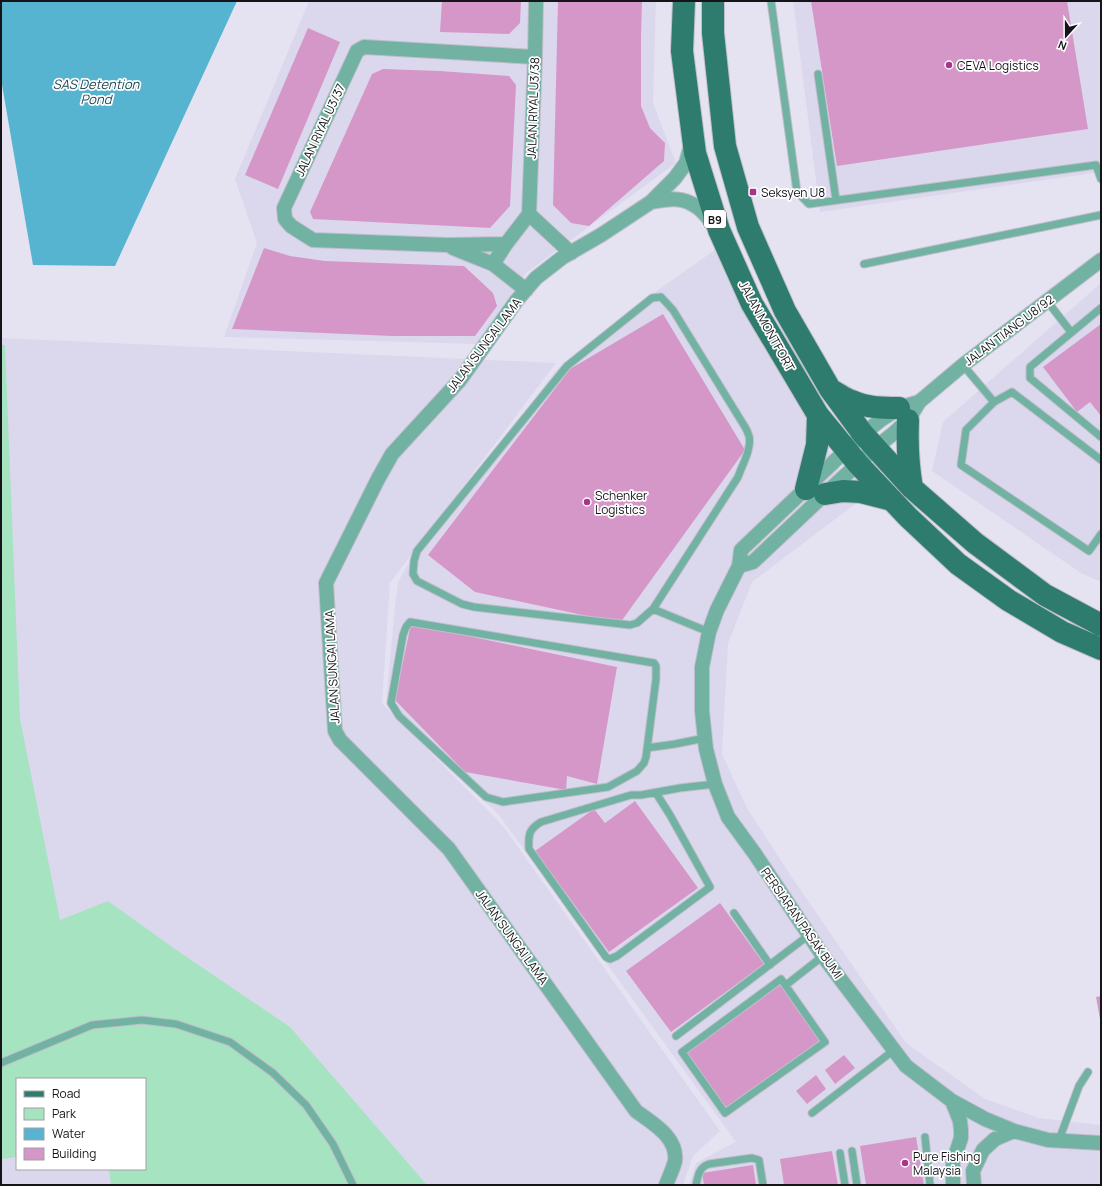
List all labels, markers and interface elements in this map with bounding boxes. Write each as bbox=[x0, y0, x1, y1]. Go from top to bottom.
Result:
north arrow bbox=[1046, 16, 1086, 56]
text: N bbox=[1056, 37, 1069, 54]
street label: JALAN RIYAL U3/38 bbox=[523, 57, 543, 159]
place label: CEVA Logistics bbox=[957, 57, 1039, 74]
marker: CEVA Logistics bbox=[944, 60, 954, 70]
water label: SAS Detention Pond bbox=[53, 75, 141, 108]
street label: JALAN RIYAL U3/37 bbox=[291, 81, 349, 179]
place label: Seksyen U8 bbox=[761, 184, 825, 201]
marker: Seksyen U8 bbox=[748, 187, 758, 197]
road number: B9 bbox=[704, 210, 726, 228]
street label: JALAN MONTFORT bbox=[735, 278, 799, 375]
street label: JALAN TIANG U8/92 bbox=[961, 291, 1057, 369]
street label: JALAN SUNGAI LAMA bbox=[443, 294, 525, 396]
place label: Schenker Logistics bbox=[595, 487, 648, 518]
marker: Schenker Logistics bbox=[582, 497, 592, 507]
street label: JALAN SUNGAI LAMA bbox=[321, 609, 343, 724]
street label: PERSIARAN PASAK BUMI bbox=[757, 864, 847, 982]
street label: JALAN SUNGAI LAMA bbox=[472, 886, 553, 988]
legend bbox=[16, 1078, 146, 1170]
text: Road bbox=[52, 1085, 80, 1102]
text: Park bbox=[52, 1105, 77, 1122]
text: Water bbox=[52, 1125, 86, 1142]
text: Building bbox=[52, 1145, 96, 1162]
place label: Pure Fishing Malaysia bbox=[913, 1148, 980, 1179]
marker: Pure Fishing Malaysia bbox=[900, 1158, 910, 1168]

